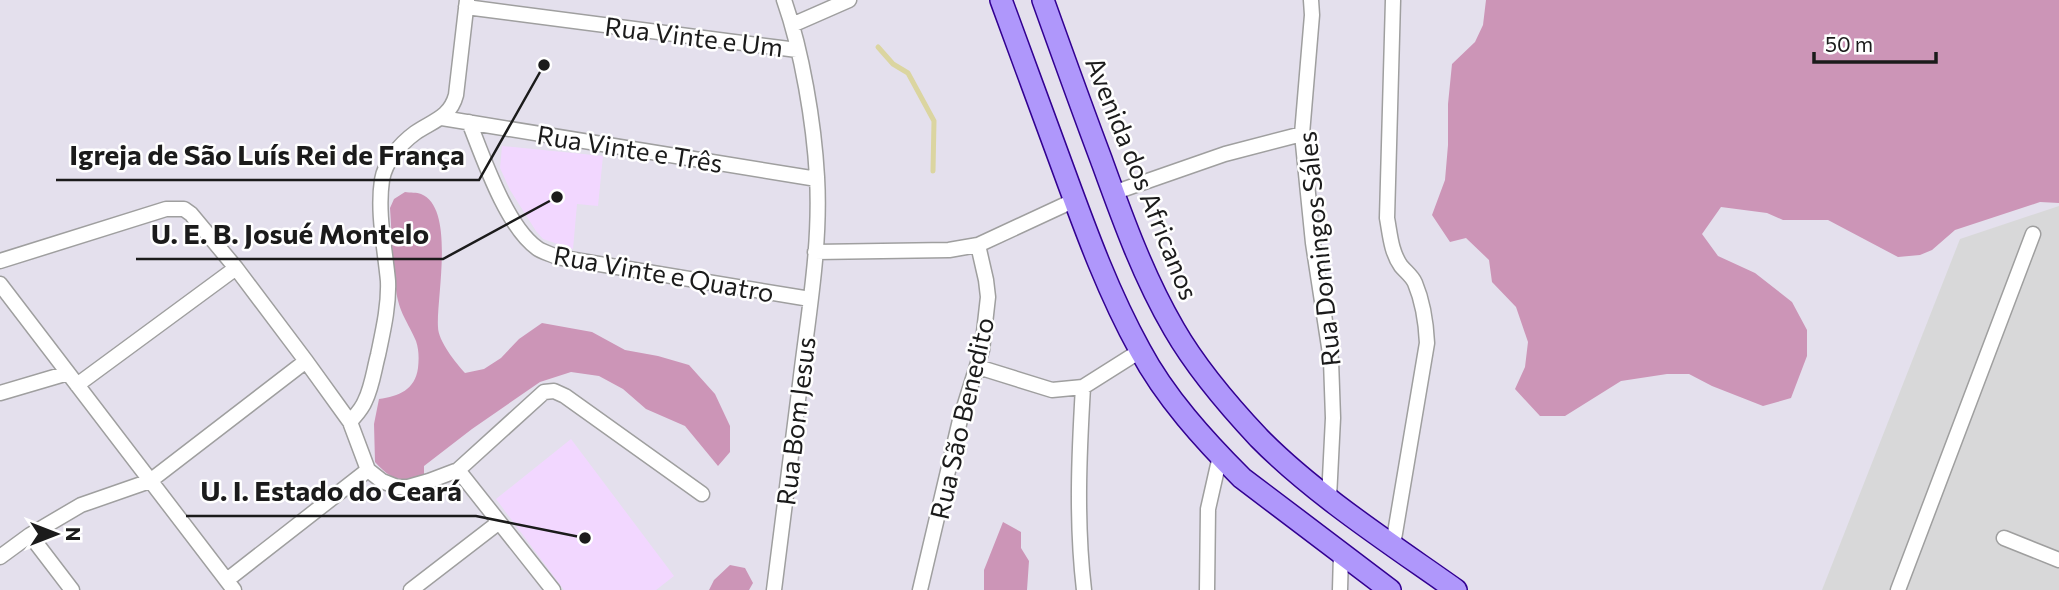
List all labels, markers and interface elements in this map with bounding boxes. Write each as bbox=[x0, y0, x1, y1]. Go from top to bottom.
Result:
street label: Rua Vinte e Um bbox=[603, 10, 785, 62]
scale bar bbox=[1814, 21, 1937, 65]
text: 50 m bbox=[1825, 31, 1873, 56]
street label: Avenida dos Africanos bbox=[1080, 52, 1206, 304]
street label: Rua Vinte e Três bbox=[535, 118, 725, 178]
street label: Rua Domingos Sáles bbox=[1290, 130, 1346, 368]
callout: Igreja de São Luís Rei de França bbox=[56, 131, 479, 180]
text: Igreja de São Luís Rei de França bbox=[69, 137, 465, 171]
callout: U. E. B. Josué Montelo bbox=[136, 210, 443, 259]
text: U. E. B. Josué Montelo bbox=[151, 216, 429, 250]
street label: Rua Vinte e Quatro bbox=[551, 238, 777, 308]
street label: Rua São Benedito bbox=[923, 314, 999, 522]
street label: Rua Bom Jesus bbox=[769, 335, 821, 507]
callout: U. I. Estado do Ceará bbox=[186, 467, 476, 516]
text: U. I. Estado do Ceará bbox=[200, 473, 462, 507]
north arrow bbox=[21, 499, 91, 569]
text: N bbox=[62, 527, 85, 541]

